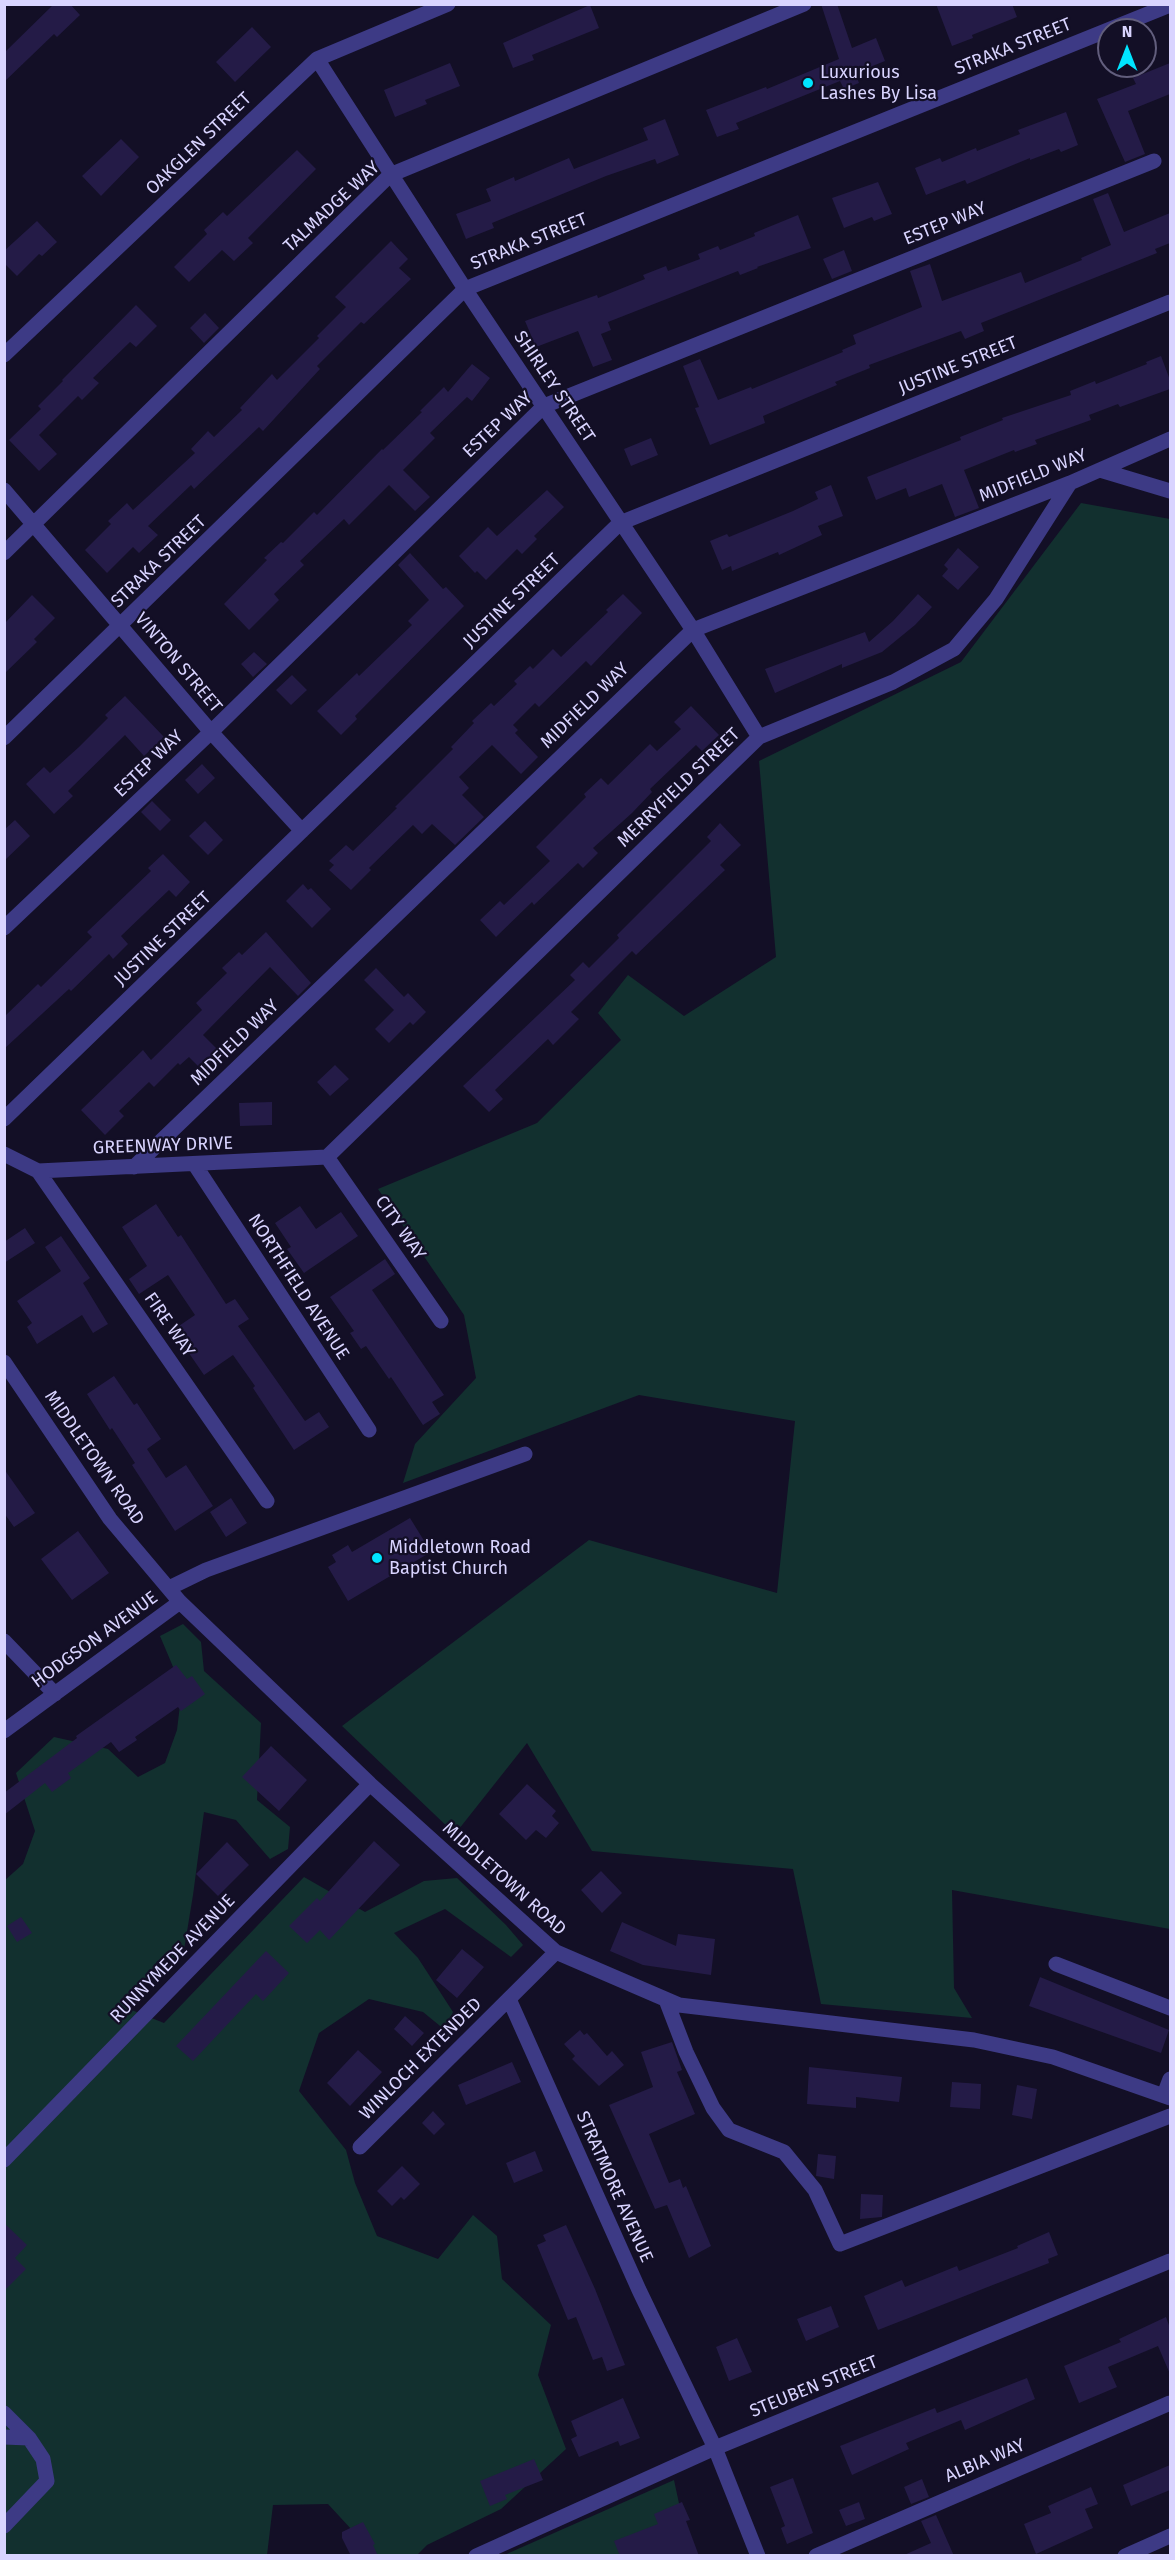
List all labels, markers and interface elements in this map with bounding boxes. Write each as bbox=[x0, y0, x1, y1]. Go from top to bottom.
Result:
street label: STRAKA STREET bbox=[952, 14, 1074, 80]
north arrow bbox=[1097, 18, 1157, 78]
text: N bbox=[1122, 22, 1132, 41]
place label: Luxurious Lashes By Lisa bbox=[820, 62, 937, 104]
marker: Luxurious Lashes By Lisa bbox=[801, 76, 815, 90]
street label: OAKGLEN STREET bbox=[142, 88, 256, 200]
street label: TALMADGE WAY bbox=[280, 157, 384, 257]
street label: ESTEP WAY bbox=[901, 198, 989, 250]
street label: STRAKA STREET bbox=[468, 209, 590, 275]
street label: SHIRLEY STREET bbox=[509, 327, 599, 447]
street label: JUSTINE STREET bbox=[895, 332, 1021, 400]
street label: ESTEP WAY bbox=[459, 387, 537, 463]
street label: MIDFIELD WAY bbox=[976, 445, 1090, 507]
street label: STRAKA STREET bbox=[107, 511, 211, 613]
street label: JUSTINE STREET bbox=[459, 549, 565, 653]
street label: VINTON STREET bbox=[130, 609, 226, 717]
street label: MIDFIELD WAY bbox=[536, 659, 634, 753]
street label: MERRYFIELD STREET bbox=[613, 724, 745, 852]
street label: ESTEP WAY bbox=[110, 726, 188, 802]
street label: JUSTINE STREET bbox=[110, 887, 216, 991]
street label: MIDFIELD WAY bbox=[186, 996, 284, 1090]
street label: GREENWAY DRIVE bbox=[93, 1133, 233, 1159]
street label: CITY WAY bbox=[370, 1192, 430, 1264]
street label: NORTHFIELD AVENUE bbox=[243, 1210, 353, 1364]
street label: FIRE WAY bbox=[139, 1289, 199, 1361]
street label: MIDDLETOWN ROAD bbox=[40, 1387, 148, 1529]
place label: Middletown Road Baptist Church bbox=[389, 1537, 531, 1580]
marker: Middletown Road Baptist Church bbox=[370, 1551, 384, 1565]
street label: HODGSON AVENUE bbox=[28, 1587, 162, 1693]
street label: MIDDLETOWN ROAD bbox=[438, 1818, 570, 1940]
street label: RUNNYMEDE AVENUE bbox=[106, 1890, 240, 2028]
street label: WINLOCH EXTENDED bbox=[356, 1994, 486, 2124]
street label: STRATMORE AVENUE bbox=[571, 2108, 657, 2266]
street label: STEUBEN STREET bbox=[747, 2351, 881, 2423]
street label: ALBIA WAY bbox=[942, 2434, 1028, 2488]

